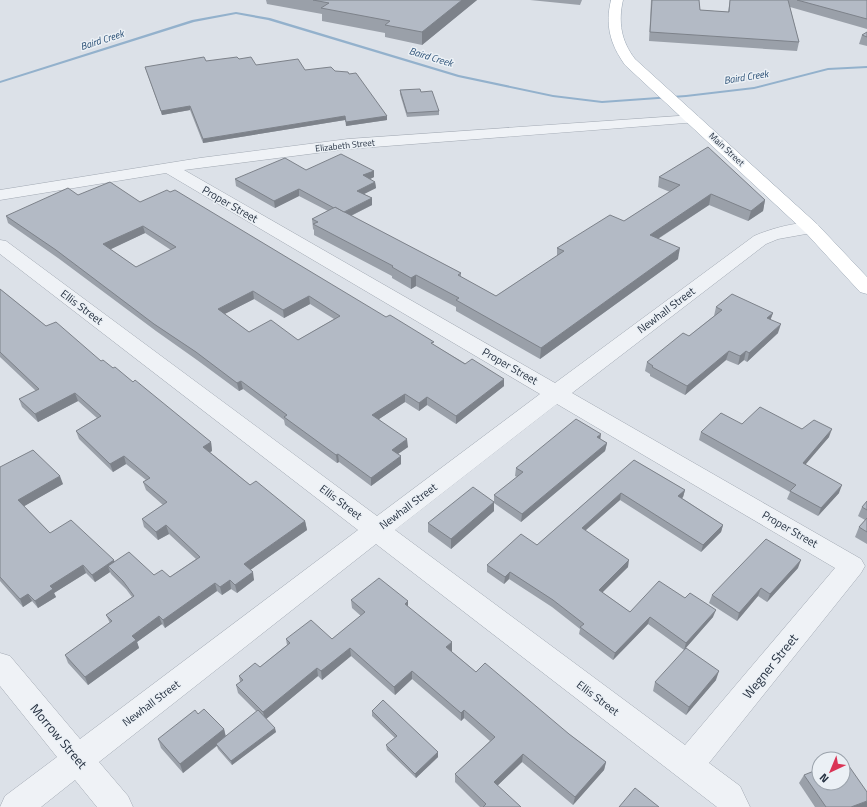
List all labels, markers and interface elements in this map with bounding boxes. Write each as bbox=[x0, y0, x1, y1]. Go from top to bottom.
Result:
water label: Baird Creek bbox=[78, 25, 127, 54]
water label: Baird Creek bbox=[407, 43, 456, 71]
water label: Baird Creek bbox=[723, 66, 771, 88]
street label: Main Street bbox=[706, 129, 748, 169]
street label: Elizabeth Street bbox=[314, 135, 376, 155]
street label: Proper Street bbox=[199, 182, 261, 226]
street label: Newhall Street bbox=[634, 283, 698, 337]
street label: Ellis Street bbox=[57, 286, 107, 328]
street label: Proper Street bbox=[479, 344, 541, 388]
street label: Newhall Street bbox=[376, 479, 440, 533]
street label: Ellis Street bbox=[316, 481, 366, 523]
street label: Proper Street bbox=[759, 507, 821, 551]
street label: Wegner Street bbox=[737, 629, 803, 703]
street label: Newhall Street bbox=[119, 676, 183, 730]
street label: Ellis Street bbox=[573, 677, 623, 719]
street label: Morrow Street bbox=[26, 699, 93, 773]
north arrow bbox=[811, 751, 851, 791]
text: N bbox=[816, 770, 832, 787]

